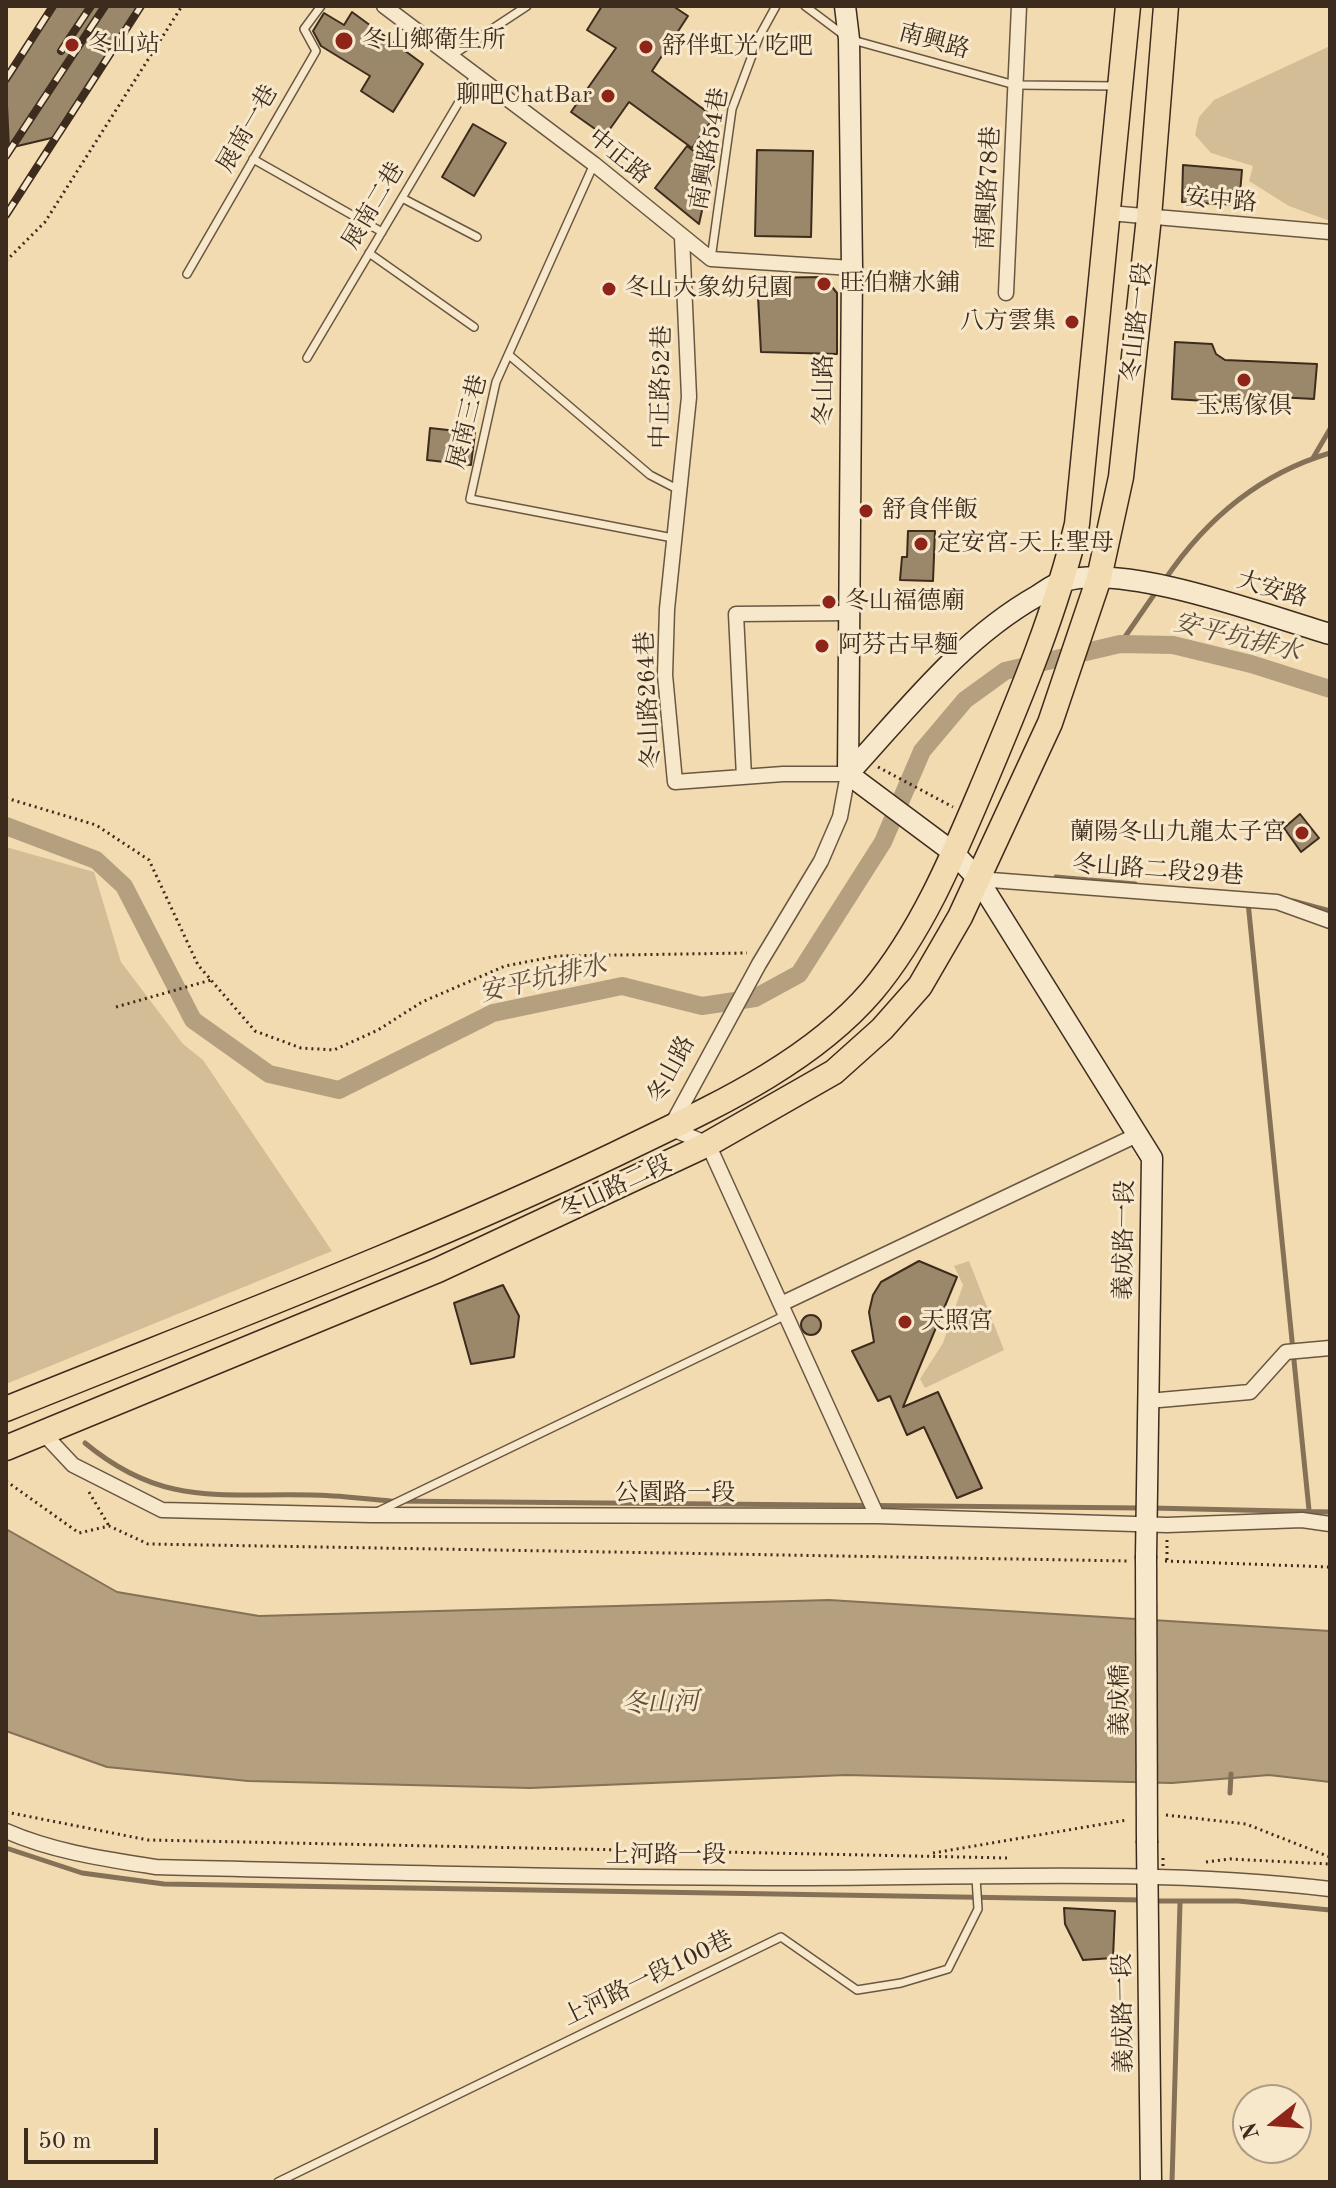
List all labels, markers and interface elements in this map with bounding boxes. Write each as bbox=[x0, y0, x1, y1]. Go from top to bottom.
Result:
street label: 南興路 bbox=[895, 19, 973, 65]
place label: 冬山鄉衛生所 bbox=[362, 27, 506, 55]
marker: 冬山鄉衛生所 bbox=[333, 30, 355, 52]
place label: 冬山站 bbox=[88, 31, 160, 59]
place label: 舒伴虹光 吃吧 bbox=[662, 33, 813, 61]
marker: 冬山站 bbox=[63, 36, 81, 54]
marker: 舒伴虹光 吃吧 bbox=[637, 38, 655, 56]
street label: 展南一巷 bbox=[212, 80, 284, 178]
place label: 聊吧ChatBar bbox=[456, 82, 592, 110]
street label: 南興路54巷 bbox=[685, 86, 735, 212]
marker: 聊吧ChatBar bbox=[599, 87, 617, 105]
street label: 中正路 bbox=[582, 123, 656, 191]
street label: 南興路78巷 bbox=[971, 125, 1007, 251]
street label: 展南二巷 bbox=[337, 157, 411, 255]
street label: 安中路 bbox=[1184, 184, 1258, 218]
street label: 冬山路一段 bbox=[1117, 261, 1159, 383]
place label: 旺伯糖水鋪 bbox=[840, 270, 960, 298]
place label: 冬山大象幼兒園 bbox=[625, 275, 793, 303]
marker: 旺伯糖水鋪 bbox=[815, 275, 833, 293]
marker: 冬山大象幼兒園 bbox=[600, 280, 618, 298]
place label: 八方雲集 bbox=[960, 308, 1056, 336]
marker: 八方雲集 bbox=[1063, 313, 1081, 331]
street label: 中正路52巷 bbox=[647, 325, 677, 449]
street label: 冬山路 bbox=[811, 354, 839, 426]
marker: 玉馬傢俱 bbox=[1235, 371, 1253, 389]
street label: 展南三巷 bbox=[442, 372, 494, 472]
place label: 玉馬傢俱 bbox=[1196, 393, 1292, 421]
place label: 舒食伴飯 bbox=[882, 497, 978, 525]
marker: 舒食伴飯 bbox=[857, 502, 875, 520]
place label: 定安宮-天上聖母 bbox=[937, 530, 1114, 558]
marker: 定安宮-天上聖母 bbox=[912, 535, 930, 553]
street label: 大安路 bbox=[1233, 566, 1311, 614]
place label: 冬山福德廟 bbox=[845, 588, 965, 616]
marker: 冬山福德廟 bbox=[820, 593, 838, 611]
water label: 安平坑排水 bbox=[1170, 607, 1304, 669]
street label: 冬山路264巷 bbox=[631, 630, 667, 770]
place label: 阿芬古早麵 bbox=[838, 632, 958, 660]
marker: 阿芬古早麵 bbox=[813, 637, 831, 655]
place label: 蘭陽冬山九龍太子宮 bbox=[1070, 819, 1286, 847]
marker: 蘭陽冬山九龍太子宮 bbox=[1293, 824, 1311, 842]
street label: 冬山路二段29巷 bbox=[1071, 851, 1245, 891]
water label: 安平坑排水 bbox=[476, 950, 610, 1010]
street label: 冬山路 bbox=[642, 1031, 702, 1109]
street label: 冬山路二段 bbox=[556, 1150, 676, 1226]
street label: 義成路一段 bbox=[1110, 1180, 1140, 1300]
place label: 天照宮 bbox=[921, 1308, 993, 1336]
marker: 天照宮 bbox=[896, 1313, 914, 1331]
street label: 公園路一段 bbox=[615, 1480, 735, 1508]
street label: 義成橋 bbox=[1107, 1664, 1135, 1736]
water label: 冬山河 bbox=[620, 1687, 700, 1721]
street label: 上河路一段 bbox=[606, 1842, 726, 1870]
street label: 上河路一段100巷 bbox=[558, 1925, 738, 2033]
street label: 義成路一段 bbox=[1109, 1953, 1139, 2073]
north arrow bbox=[1232, 2084, 1312, 2164]
scale bar bbox=[28, 2112, 162, 2162]
text: N bbox=[1238, 2119, 1264, 2142]
text: 50 m bbox=[38, 2130, 92, 2154]

